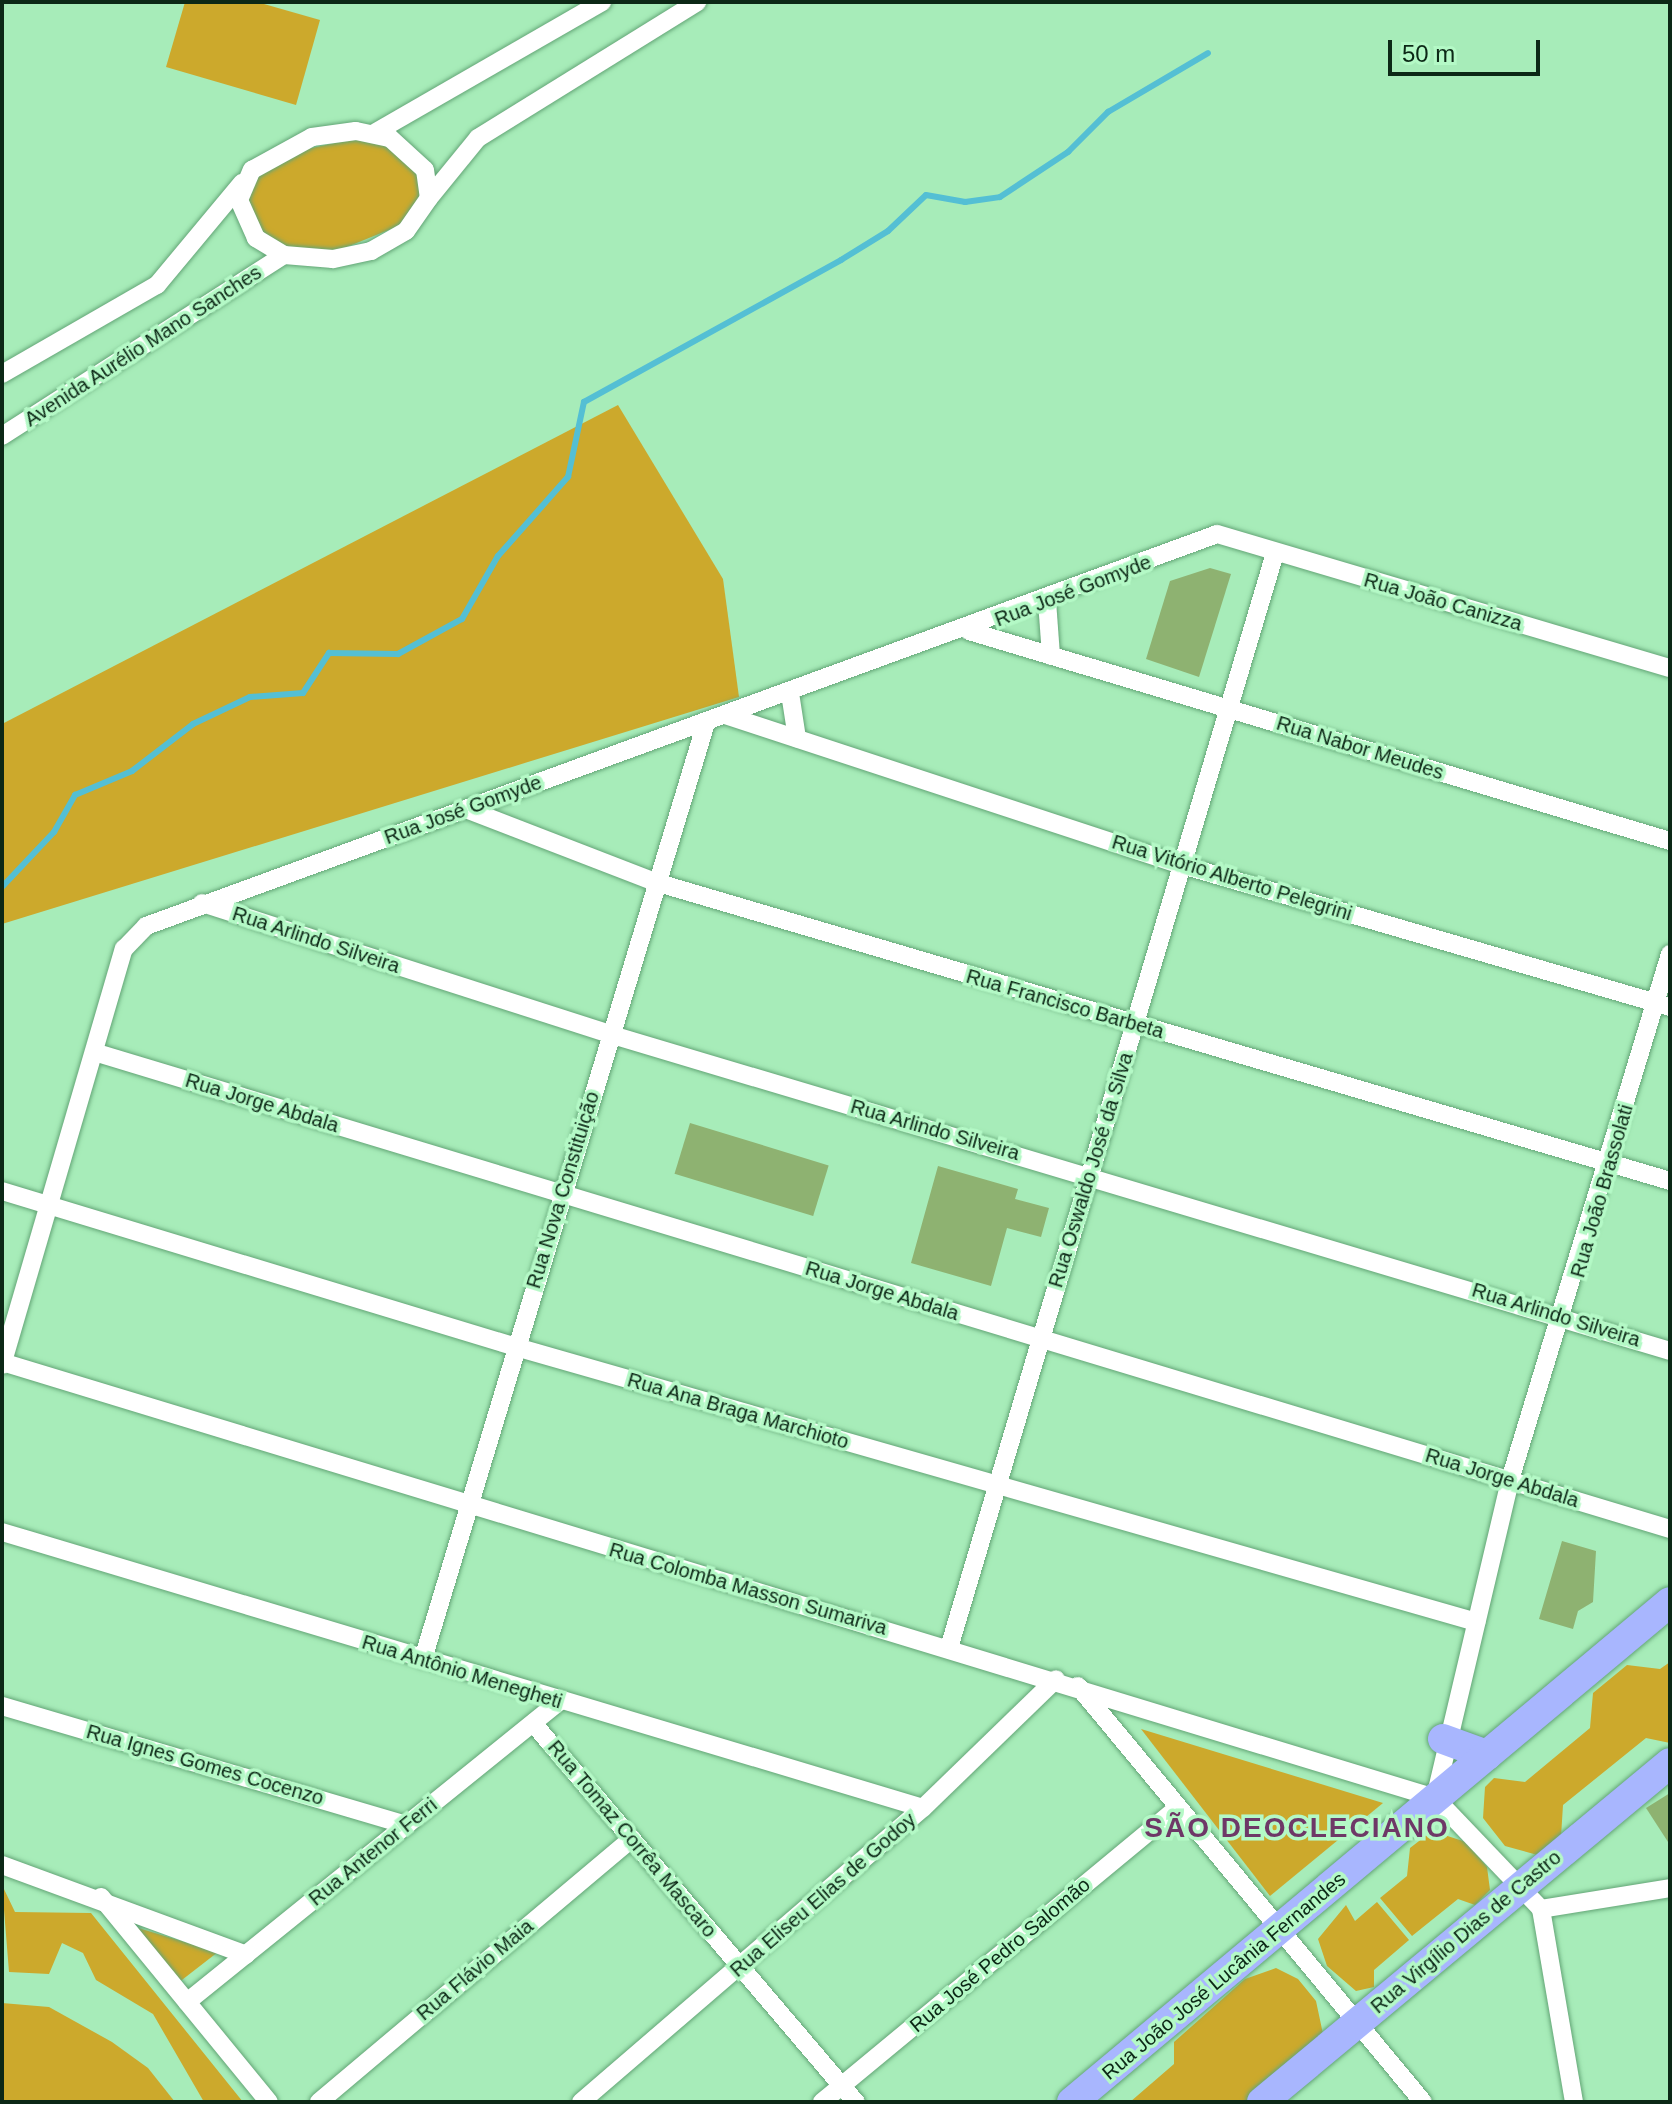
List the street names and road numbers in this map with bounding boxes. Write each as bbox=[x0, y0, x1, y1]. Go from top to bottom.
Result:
street label: Avenida Aurélio Mano Sanches bbox=[20, 260, 266, 432]
street label: Rua José Gomyde bbox=[991, 550, 1155, 632]
street label: Rua João Canizza bbox=[1361, 568, 1525, 636]
street label: Rua Nabor Meudes bbox=[1274, 711, 1446, 785]
street label: Rua José Gomyde bbox=[381, 770, 545, 850]
street label: Rua Vitório Alberto Pelegrini bbox=[1109, 830, 1355, 926]
street label: Rua Arlindo Silveira bbox=[229, 901, 403, 979]
street label: Rua Francisco Barbeta bbox=[963, 964, 1167, 1044]
street label: Rua Oswaldo José da Silva bbox=[1044, 1050, 1138, 1290]
street label: Rua Jorge Abdala bbox=[182, 1068, 342, 1138]
street label: Rua Nova Constituição bbox=[522, 1089, 604, 1291]
street label: Rua Arlindo Silveira bbox=[847, 1094, 1023, 1166]
street label: Rua João Brassolati bbox=[1566, 1102, 1638, 1280]
street label: Rua Jorge Abdala bbox=[802, 1256, 962, 1326]
street label: Rua Arlindo Silveira bbox=[1469, 1278, 1643, 1352]
street label: Rua Ana Braga Marchioto bbox=[624, 1368, 852, 1454]
street label: Rua Jorge Abdala bbox=[1422, 1443, 1582, 1513]
street label: Rua Colomba Masson Sumariva bbox=[606, 1538, 890, 1640]
street label: Rua Antônio Menegheti bbox=[359, 1630, 565, 1714]
street label: Rua Ignes Gomes Cocenzo bbox=[84, 1720, 326, 1810]
street label: Rua Tomaz Corrêa Mascaro bbox=[542, 1735, 722, 1943]
street label: Rua Antenor Ferri bbox=[304, 1793, 442, 1911]
street label: Rua Eliseu Elias de Godoy bbox=[725, 1808, 921, 1982]
street label: Rua Virgílio Dias de Castro bbox=[1366, 1845, 1566, 2019]
street label: Rua João José Lucânia Fernandes bbox=[1097, 1867, 1351, 2085]
street label: Rua José Pedro Salomão bbox=[905, 1873, 1095, 2037]
street label: Rua Flávio Maia bbox=[412, 1914, 538, 2026]

